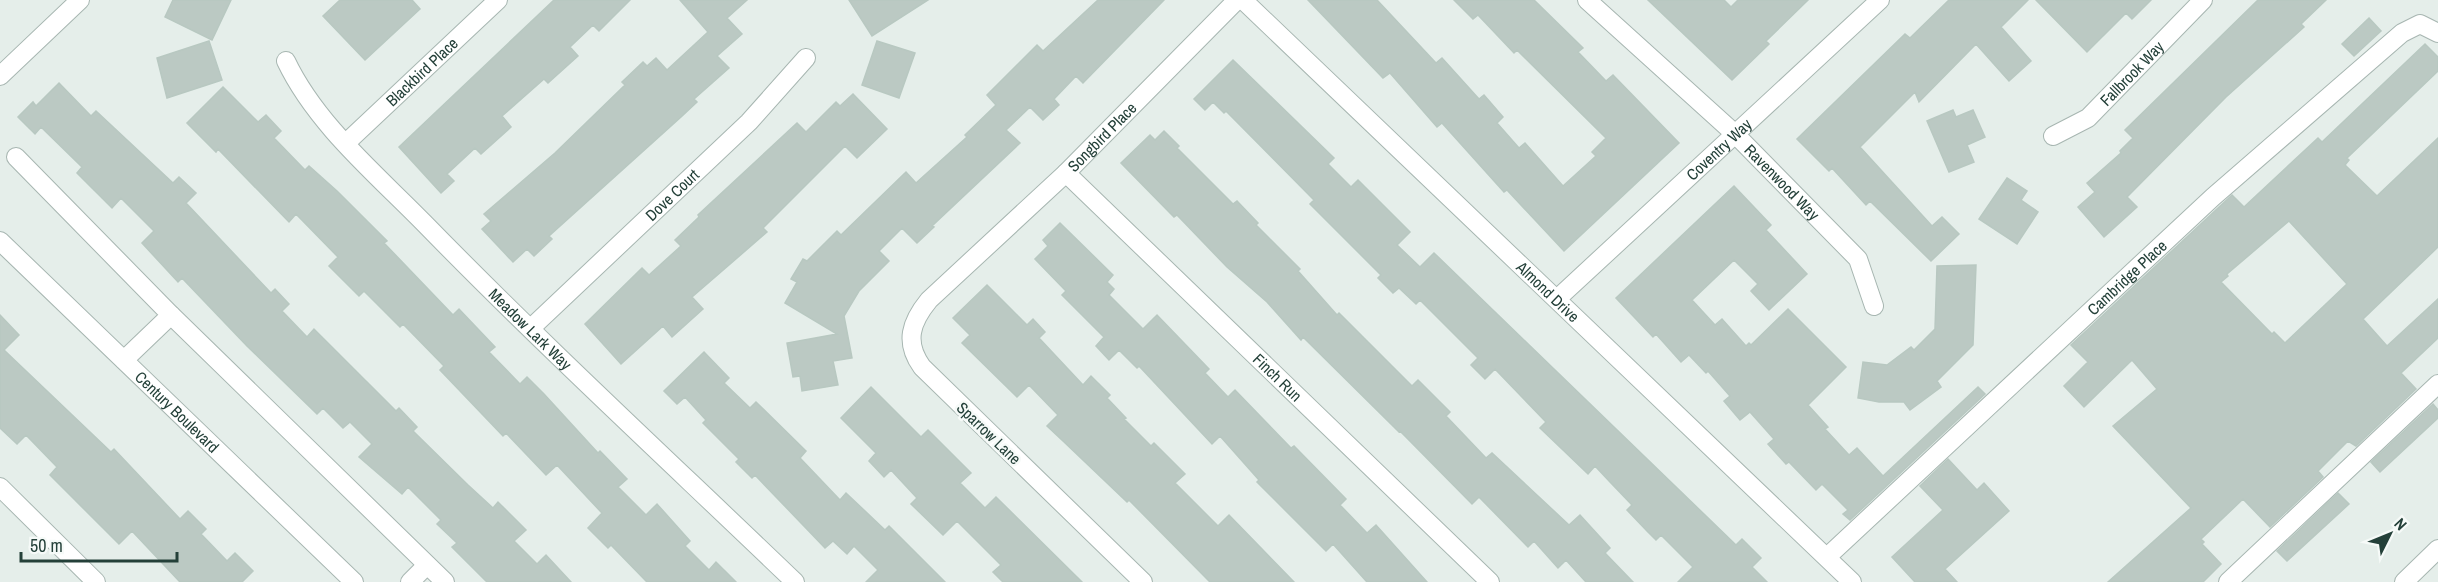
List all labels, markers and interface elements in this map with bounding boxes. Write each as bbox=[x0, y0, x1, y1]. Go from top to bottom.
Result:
street label: Blackbird Place bbox=[381, 32, 463, 111]
street label: Fallbrook Way bbox=[2095, 36, 2169, 110]
street label: Songbird Place bbox=[1062, 97, 1141, 176]
street label: Coventry Way bbox=[1681, 113, 1757, 185]
street label: Ravenwood Way bbox=[1740, 139, 1825, 225]
street label: Dove Court bbox=[640, 164, 704, 226]
street label: Cambridge Place bbox=[2082, 235, 2171, 320]
street label: Almond Drive bbox=[1511, 255, 1584, 327]
street label: Meadow Lark Way bbox=[484, 283, 577, 375]
street label: Finch Run bbox=[1248, 348, 1307, 406]
street label: Century Boulevard bbox=[130, 366, 224, 457]
street label: Sparrow Lane bbox=[952, 397, 1026, 469]
north arrow bbox=[2360, 504, 2420, 564]
text: N bbox=[2390, 513, 2412, 535]
scale bar bbox=[21, 525, 177, 563]
text: 50 m bbox=[30, 533, 63, 558]

